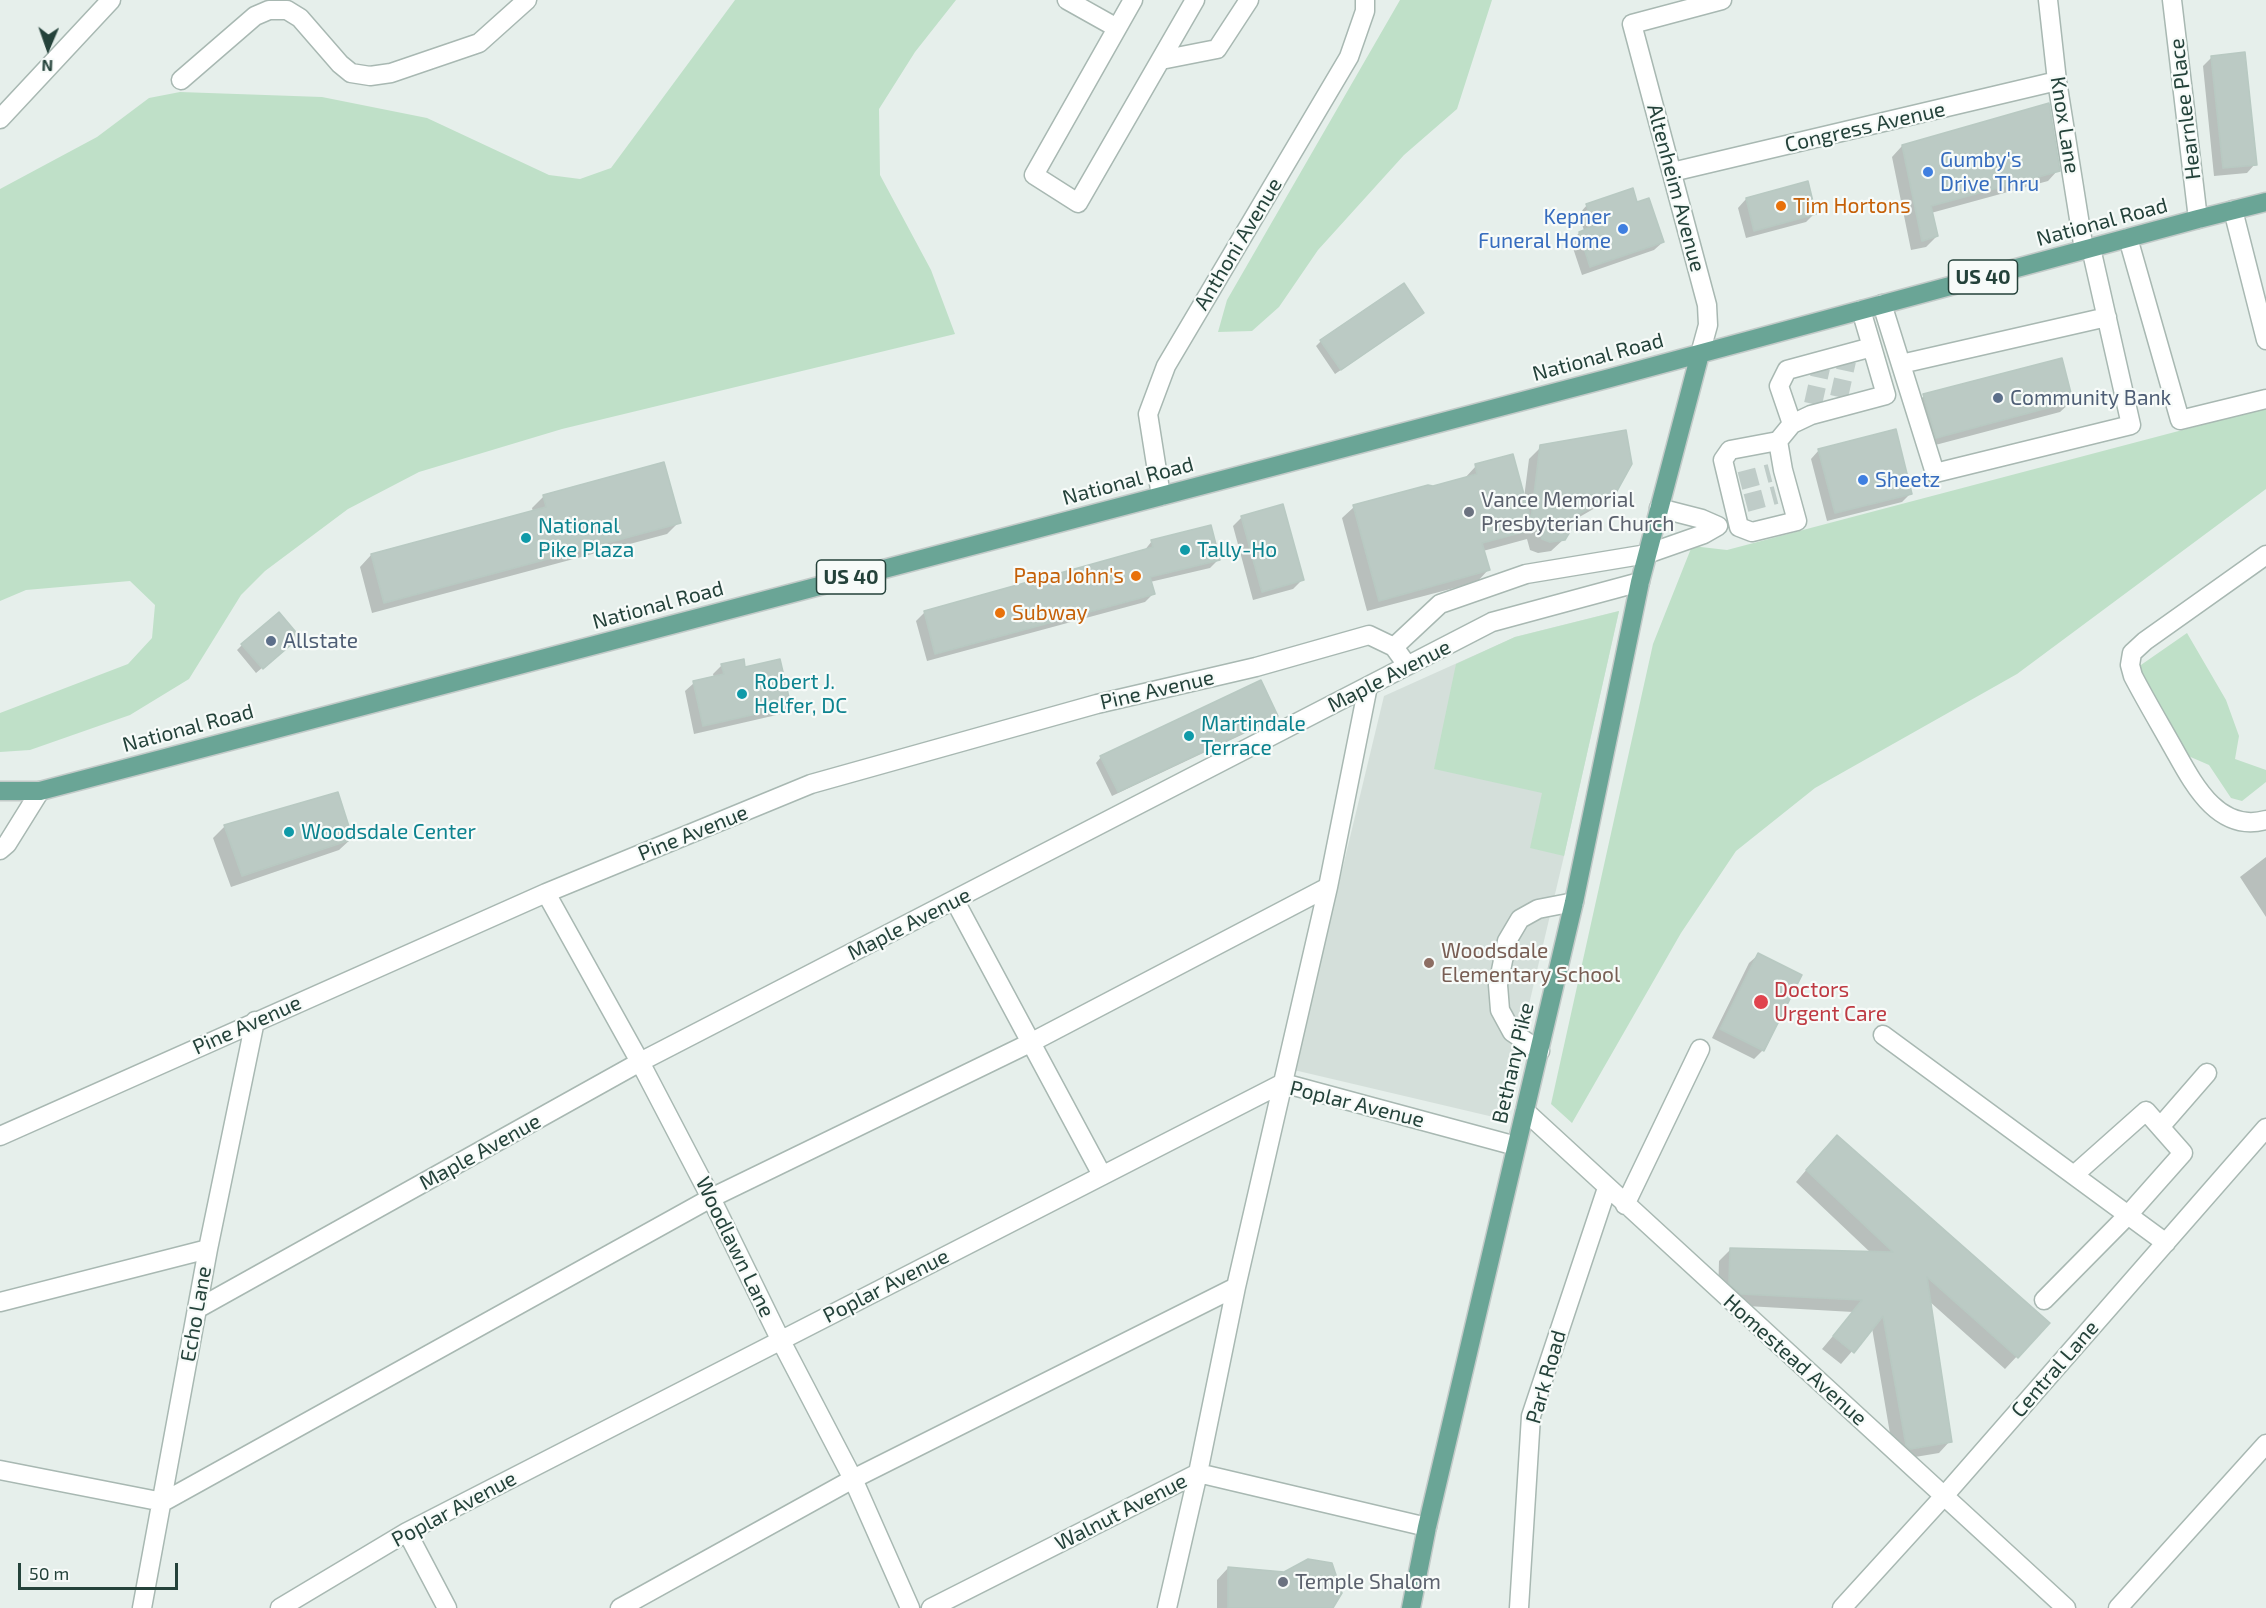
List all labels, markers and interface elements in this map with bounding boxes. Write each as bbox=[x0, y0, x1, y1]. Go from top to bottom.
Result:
north arrow bbox=[18, 18, 78, 78]
street label: Hearnlee Place bbox=[2164, 37, 2206, 181]
text: N bbox=[41, 57, 53, 76]
street label: Knox Lane bbox=[2045, 75, 2085, 175]
street label: Congress Avenue bbox=[1782, 96, 1948, 158]
street label: Altenheim Avenue bbox=[1641, 101, 1711, 275]
place label: Gumby's Drive Thru bbox=[1940, 147, 2039, 197]
marker: Gumby's Drive Thru bbox=[1921, 165, 1935, 179]
street label: Anthoni Avenue bbox=[1189, 173, 1287, 315]
street label: National Road bbox=[2034, 192, 2170, 252]
place label: Tim Hortons bbox=[1793, 193, 1911, 219]
marker: Tim Hortons bbox=[1774, 199, 1788, 213]
place label: Kepner Funeral Home bbox=[1478, 204, 1611, 254]
marker: Kepner Funeral Home bbox=[1616, 222, 1630, 236]
road number: US 40 bbox=[1948, 260, 2018, 294]
street label: National Road bbox=[1530, 327, 1666, 387]
place label: Community Bank bbox=[2010, 385, 2171, 411]
marker: Community Bank bbox=[1991, 391, 2005, 405]
street label: National Road bbox=[1060, 451, 1196, 511]
place label: Sheetz bbox=[1875, 467, 1940, 493]
marker: Sheetz bbox=[1856, 473, 1870, 487]
place label: Vance Memorial Presbyterian Church bbox=[1481, 487, 1675, 537]
marker: Vance Memorial Presbyterian Church bbox=[1462, 505, 1476, 519]
place label: National Pike Plaza bbox=[538, 513, 634, 563]
marker: National Pike Plaza bbox=[519, 531, 533, 545]
place label: Tally-Ho bbox=[1197, 537, 1277, 563]
marker: Tally-Ho bbox=[1178, 543, 1192, 557]
road number: US 40 bbox=[816, 560, 886, 594]
place label: Papa John's bbox=[1013, 563, 1124, 589]
marker: Papa John's bbox=[1129, 569, 1143, 583]
street label: National Road bbox=[590, 575, 726, 635]
place label: Subway bbox=[1012, 600, 1088, 626]
marker: Subway bbox=[993, 606, 1007, 620]
place label: Allstate bbox=[283, 628, 358, 654]
marker: Allstate bbox=[264, 634, 278, 648]
street label: Maple Avenue bbox=[1323, 634, 1455, 718]
street label: Pine Avenue bbox=[1098, 665, 1216, 715]
place label: Robert J. Helfer, DC bbox=[754, 669, 847, 719]
marker: Robert J. Helfer, DC bbox=[735, 687, 749, 701]
street label: National Road bbox=[120, 698, 256, 758]
place label: Martindale Terrace bbox=[1201, 711, 1306, 761]
marker: Martindale Terrace bbox=[1182, 729, 1196, 743]
street label: Pine Avenue bbox=[634, 800, 752, 866]
place label: Woodsdale Center bbox=[301, 819, 476, 845]
marker: Woodsdale Center bbox=[282, 825, 296, 839]
street label: Maple Avenue bbox=[843, 882, 975, 966]
place label: Woodsdale Elementary School bbox=[1441, 938, 1620, 988]
marker: Woodsdale Elementary School bbox=[1422, 956, 1436, 970]
place label: Doctors Urgent Care bbox=[1774, 977, 1887, 1027]
street label: Pine Avenue bbox=[189, 990, 305, 1060]
marker: Doctors Urgent Care bbox=[1752, 993, 1770, 1011]
street label: Bethany Pike bbox=[1487, 1000, 1539, 1126]
street label: Poplar Avenue bbox=[1287, 1075, 1427, 1133]
street label: Maple Avenue bbox=[415, 1108, 545, 1196]
street label: Woodlawn Lane bbox=[690, 1173, 780, 1321]
street label: Poplar Avenue bbox=[819, 1244, 953, 1328]
street label: Echo Lane bbox=[175, 1264, 217, 1364]
street label: Homestead Avenue bbox=[1718, 1289, 1872, 1431]
street label: Central Lane bbox=[2006, 1315, 2104, 1423]
street label: Park Road bbox=[1521, 1327, 1571, 1427]
street label: Poplar Avenue bbox=[387, 1466, 521, 1552]
street label: Walnut Avenue bbox=[1051, 1468, 1191, 1556]
scale bar bbox=[21, 1551, 182, 1589]
text: 50 m bbox=[29, 1562, 69, 1584]
place label: Temple Shalom bbox=[1295, 1569, 1441, 1595]
marker: Temple Shalom bbox=[1276, 1575, 1290, 1589]

